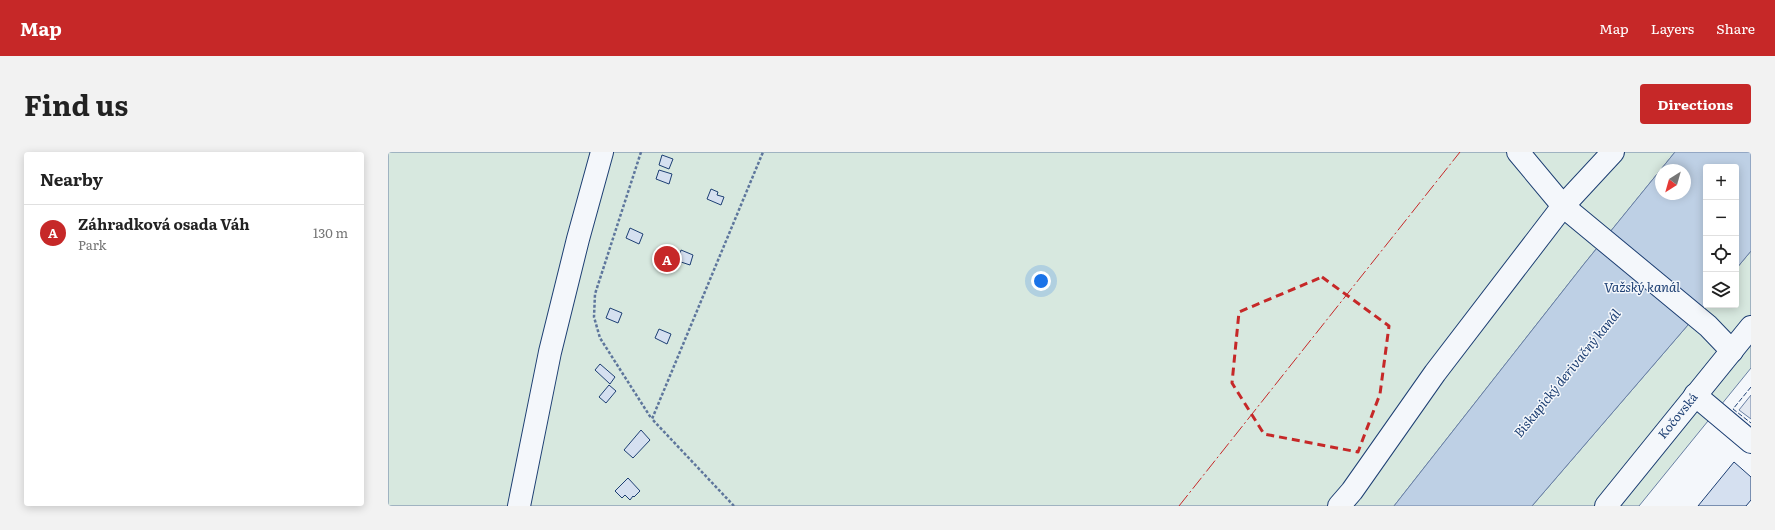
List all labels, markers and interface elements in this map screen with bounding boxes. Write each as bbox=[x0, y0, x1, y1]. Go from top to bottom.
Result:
text: Map bbox=[20, 14, 62, 42]
text: Map bbox=[1599, 18, 1629, 38]
text: Layers bbox=[1651, 18, 1694, 38]
text: Share bbox=[1716, 18, 1755, 38]
text: Find us bbox=[24, 83, 128, 125]
button: Directions bbox=[1640, 84, 1751, 124]
north arrow bbox=[1655, 164, 1691, 200]
map controls bbox=[1703, 164, 1739, 308]
button: + bbox=[1703, 164, 1739, 200]
text: Nearby bbox=[40, 166, 103, 191]
button: − bbox=[1703, 200, 1739, 236]
text: Záhradková osada Váh bbox=[78, 212, 250, 235]
text: A bbox=[48, 223, 58, 242]
text: 130 m bbox=[313, 223, 348, 242]
text: Park bbox=[78, 235, 107, 254]
button: locate bbox=[1703, 236, 1739, 272]
pin: A bbox=[654, 244, 680, 274]
your location bbox=[1031, 271, 1051, 291]
button: layers bbox=[1703, 272, 1739, 308]
water label: Važský kanál bbox=[1604, 277, 1680, 296]
water label: Biskupický derivačný kanál bbox=[1509, 304, 1625, 441]
street label: Kočovská bbox=[1653, 388, 1702, 442]

